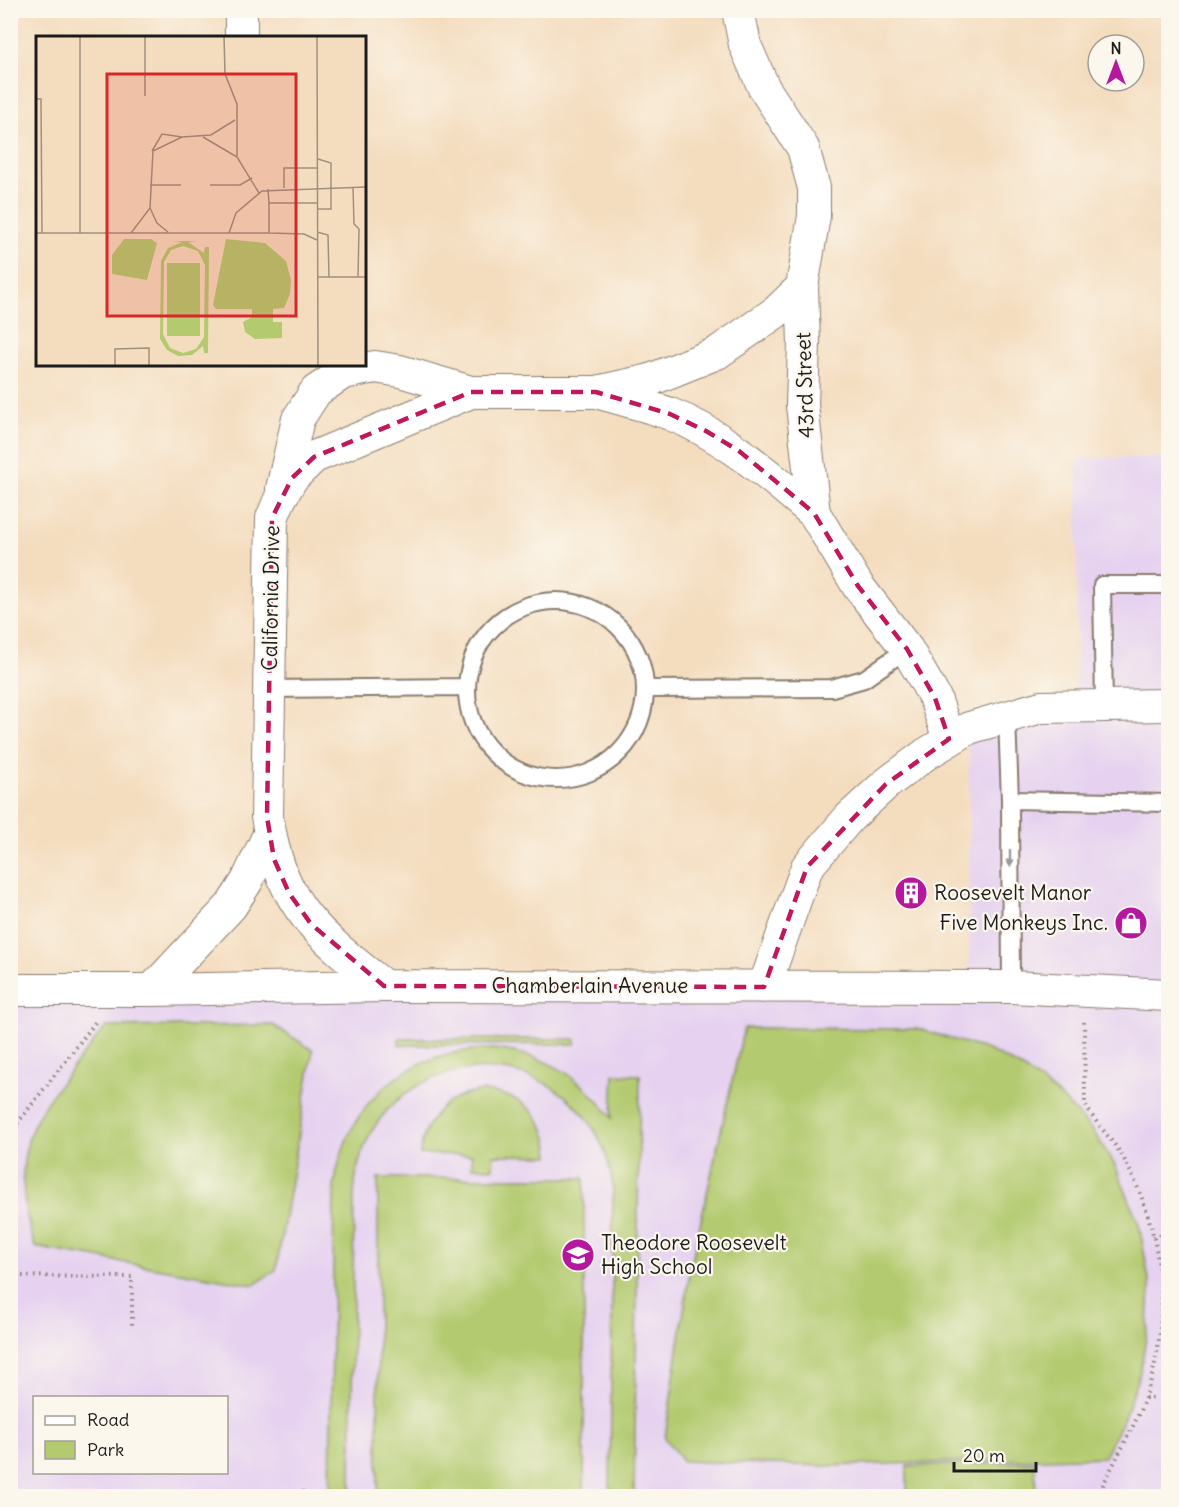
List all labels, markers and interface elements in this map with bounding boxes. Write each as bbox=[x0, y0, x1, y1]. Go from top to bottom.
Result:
north arrow bbox=[1086, 33, 1146, 93]
inset map bbox=[36, 36, 366, 366]
text: N bbox=[1110, 38, 1122, 58]
street label: 43rd Street bbox=[789, 332, 820, 438]
street label: California Drive bbox=[256, 525, 285, 671]
one-way arrow bbox=[1005, 849, 1015, 868]
building icon: Roosevelt Manor bbox=[893, 875, 929, 911]
place label: Roosevelt Manor bbox=[934, 879, 1092, 906]
shop icon: Five Monkeys Inc. bbox=[1113, 905, 1149, 941]
place label: Five Monkeys Inc. bbox=[940, 909, 1108, 936]
street label: Chamberlain Avenue bbox=[492, 972, 688, 999]
place label: Theodore Roosevelt High School bbox=[601, 1229, 787, 1280]
school or university icon: Theodore Roosevelt High School bbox=[560, 1237, 596, 1273]
legend bbox=[33, 1396, 228, 1474]
text: Road bbox=[87, 1408, 130, 1431]
scale bar bbox=[954, 1435, 1036, 1473]
text: Park bbox=[87, 1438, 124, 1461]
text: 20 m bbox=[963, 1444, 1005, 1467]

